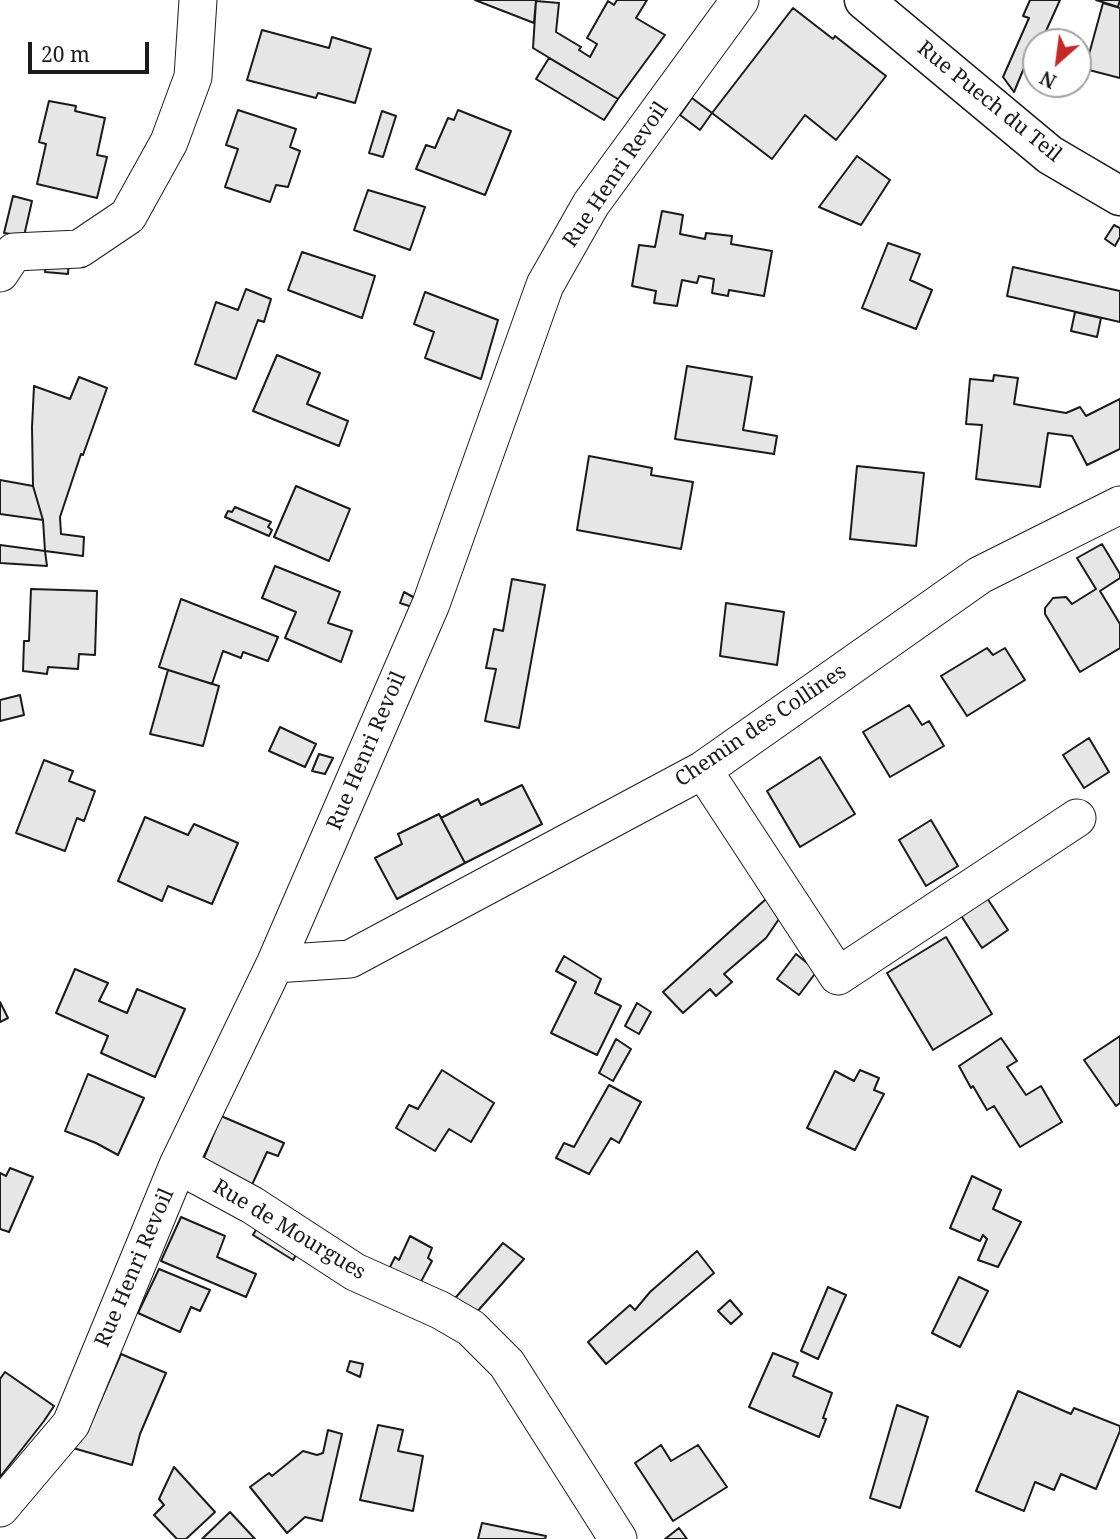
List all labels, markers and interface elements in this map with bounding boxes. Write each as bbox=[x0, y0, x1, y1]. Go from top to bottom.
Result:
scale bar bbox=[32, 28, 152, 72]
north arrow bbox=[1022, 28, 1092, 98]
street label: Rue Puech du Teil bbox=[912, 36, 1066, 168]
text: 20 m bbox=[41, 40, 90, 68]
text: N bbox=[1035, 65, 1061, 95]
street label: Rue Henri Revoil bbox=[558, 98, 674, 252]
street label: Chemin des Collines bbox=[671, 659, 851, 793]
street label: Rue Henri Revoil bbox=[322, 668, 412, 834]
street label: Rue de Mourgues bbox=[208, 1174, 370, 1286]
street label: Rue Henri Revoil bbox=[90, 1185, 180, 1351]

